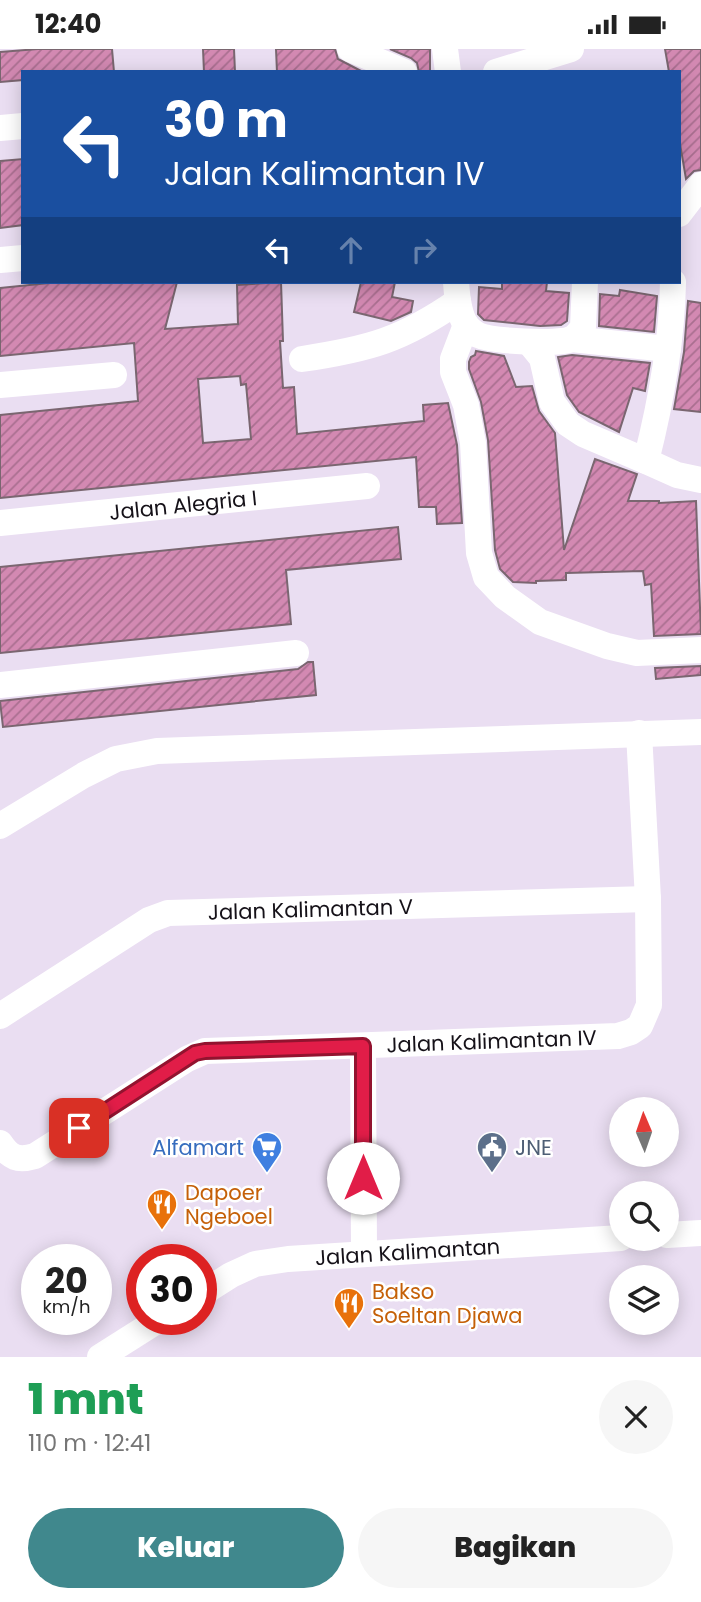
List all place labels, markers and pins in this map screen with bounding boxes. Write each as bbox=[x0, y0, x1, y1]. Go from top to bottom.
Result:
pin bbox=[49, 1098, 109, 1158]
supermarket icon: Alfamart bbox=[250, 1130, 284, 1174]
public building icon: JNE bbox=[475, 1130, 509, 1174]
place label: Alfamart bbox=[152, 1133, 244, 1162]
place label: JNE bbox=[515, 1133, 552, 1162]
place label: Dapoer Ngeboel bbox=[185, 1178, 273, 1231]
restaurant icon: Dapoer Ngeboel bbox=[145, 1187, 179, 1231]
place label: Bakso Soeltan Djawa bbox=[372, 1277, 523, 1330]
restaurant icon: Bakso Soeltan Djawa bbox=[332, 1286, 366, 1330]

